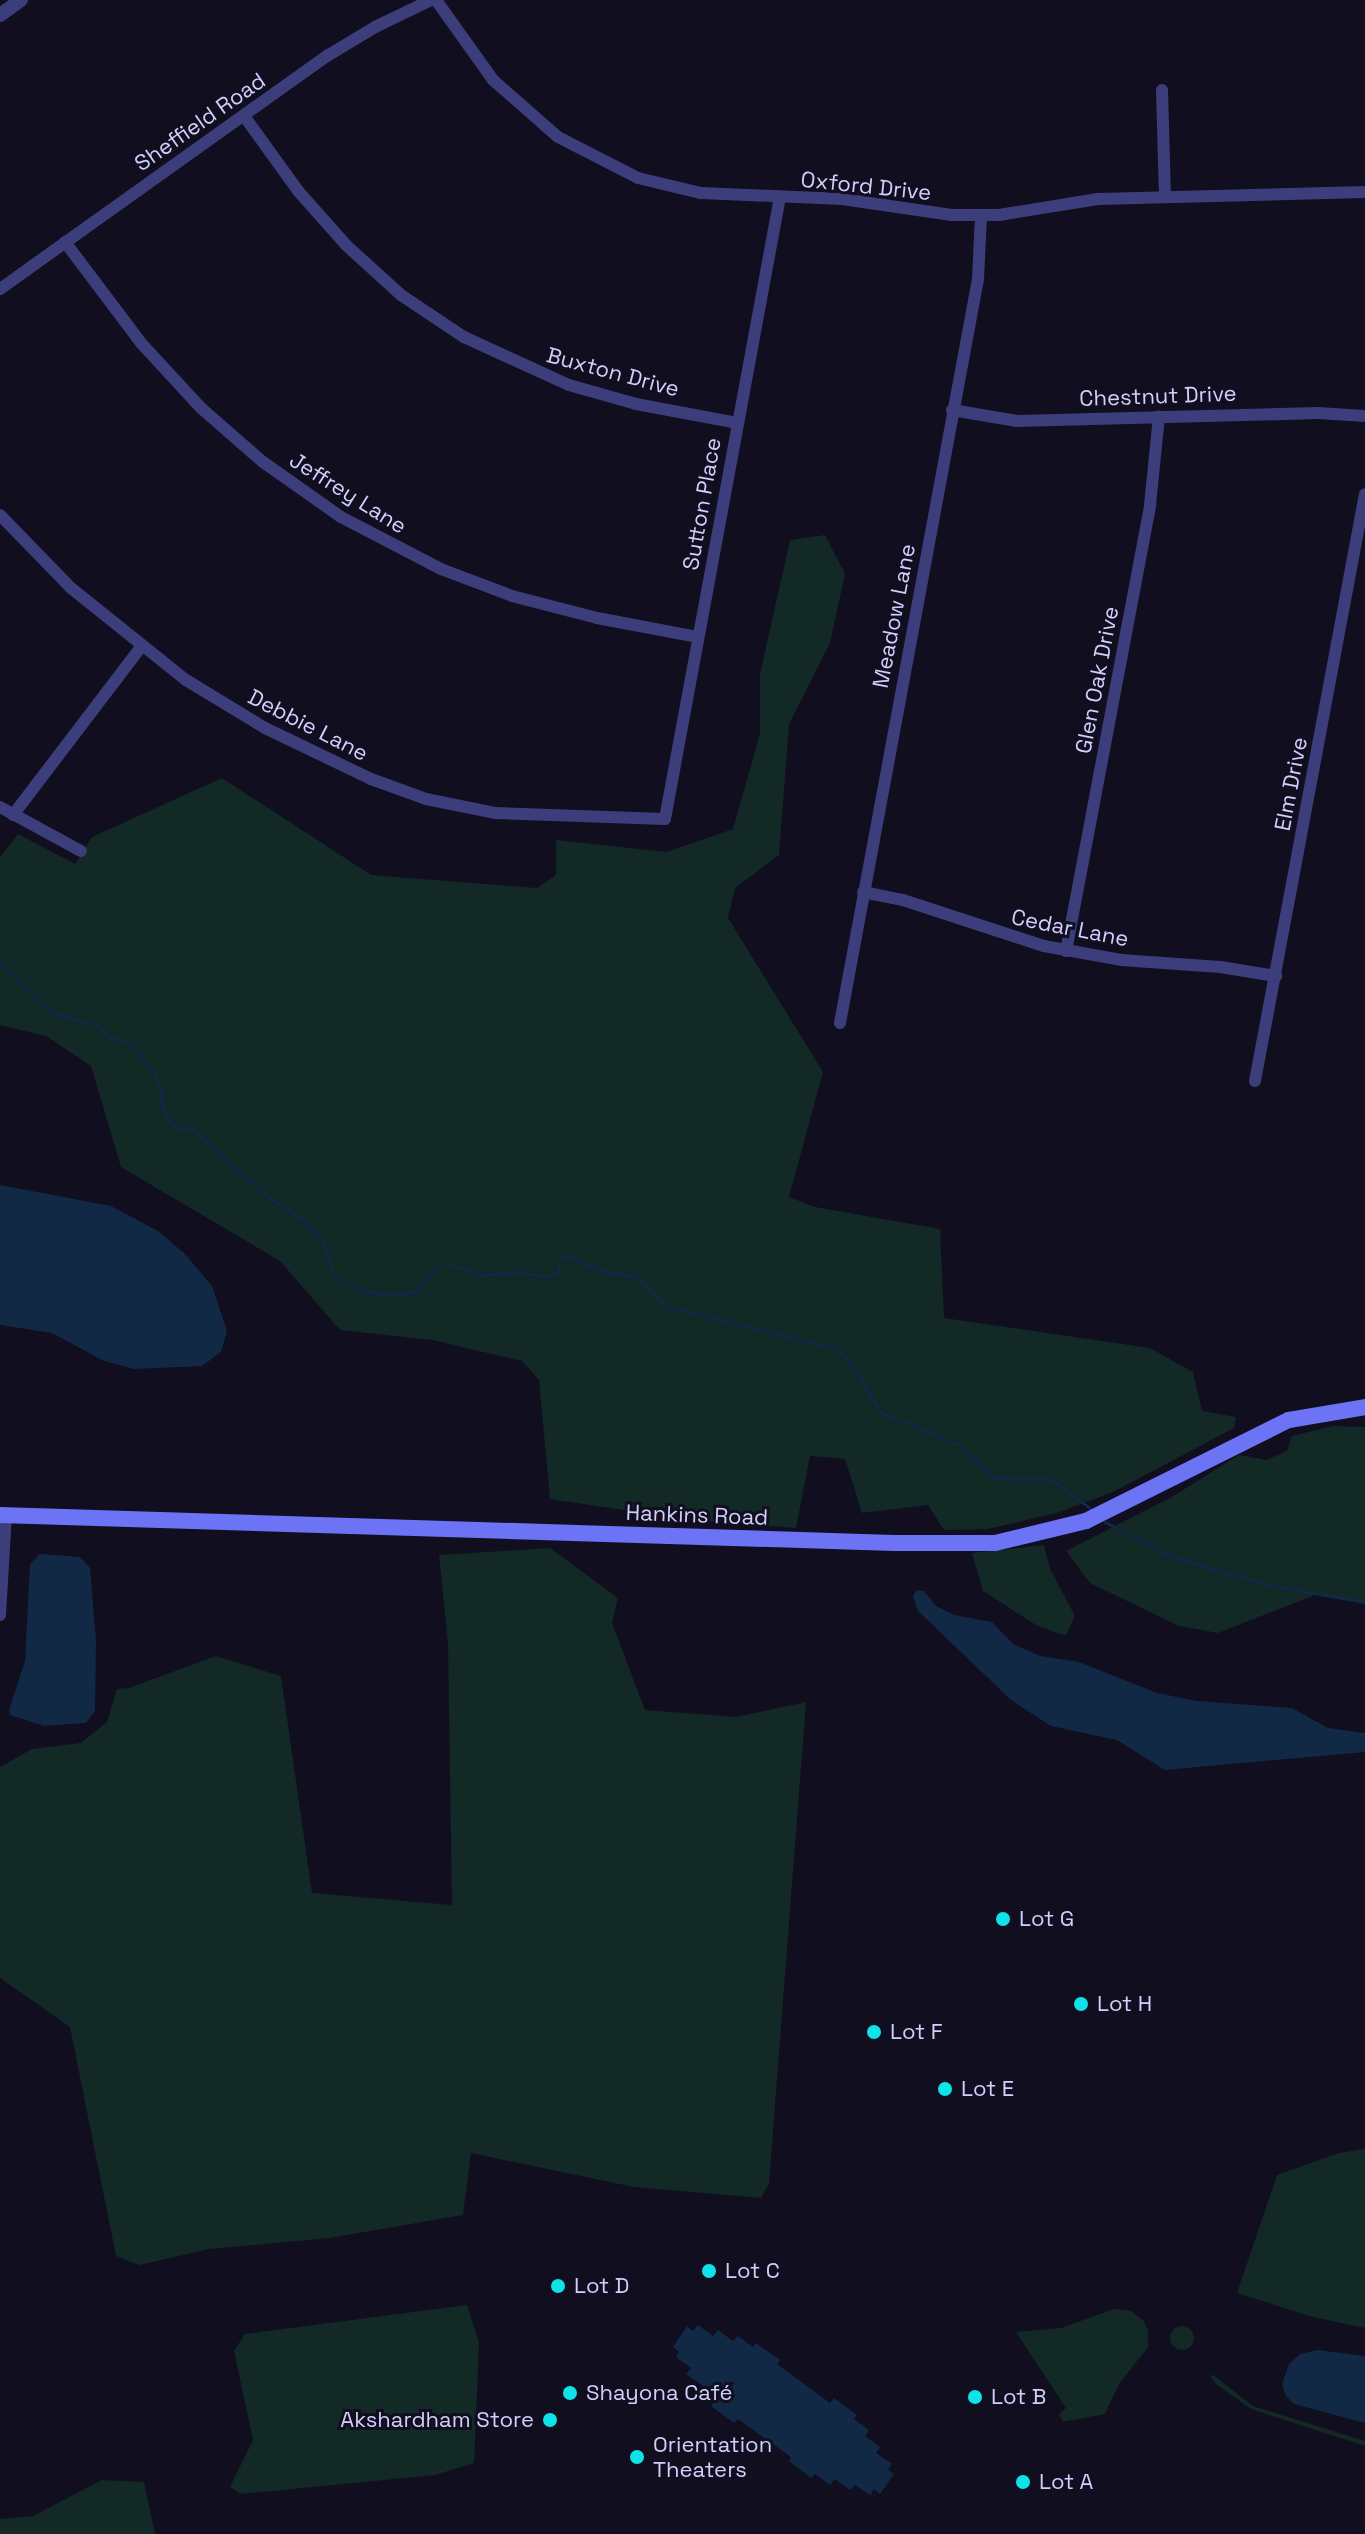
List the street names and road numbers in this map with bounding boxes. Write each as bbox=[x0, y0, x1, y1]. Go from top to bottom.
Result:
street label: Sheffield Road bbox=[130, 67, 270, 177]
street label: Oxford Drive bbox=[799, 166, 933, 206]
street label: Buxton Drive bbox=[544, 342, 682, 402]
street label: Chestnut Drive bbox=[1079, 380, 1237, 412]
street label: Sutton Place bbox=[677, 436, 727, 572]
street label: Jeffrey Lane bbox=[285, 447, 411, 539]
street label: Meadow Lane bbox=[867, 542, 921, 690]
street label: Glen Oak Drive bbox=[1070, 604, 1124, 756]
street label: Debbie Lane bbox=[244, 683, 372, 767]
street label: Elm Drive bbox=[1269, 735, 1313, 833]
street label: Cedar Lane bbox=[1009, 904, 1131, 952]
street label: Hankins Road bbox=[625, 1499, 769, 1531]

